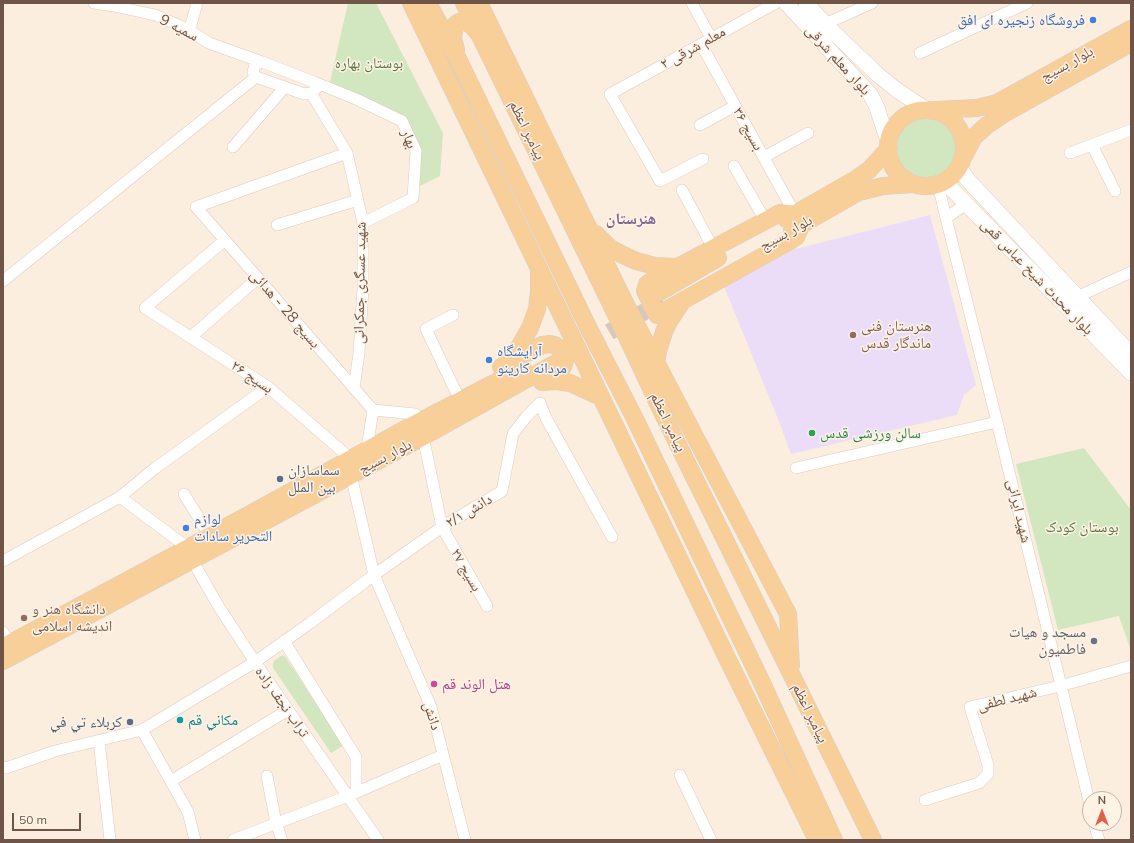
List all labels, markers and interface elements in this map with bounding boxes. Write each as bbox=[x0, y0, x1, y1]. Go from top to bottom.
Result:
street label: سمیه 9 bbox=[157, 11, 201, 45]
place label: فروشگاه زنجیره ای افق bbox=[957, 11, 1085, 29]
marker: فروشگاه زنجیره ای افق bbox=[1088, 15, 1098, 25]
street label: بلوار معلم شرقی bbox=[801, 21, 875, 99]
street label: معلم شرقی ۲ bbox=[657, 23, 729, 73]
street label: بلوار بسیج bbox=[1037, 42, 1097, 86]
park label: بوستان بهاره bbox=[335, 54, 403, 72]
street label: پیامبر اعظم bbox=[505, 97, 549, 163]
street label: بسیج ۳۶ bbox=[729, 104, 767, 154]
street label: بهار bbox=[397, 127, 421, 151]
district label: هنرستان bbox=[606, 209, 656, 229]
street label: بلوار بسیج bbox=[756, 211, 816, 255]
street label: بلوار محدث شیخ عباس قمی bbox=[977, 215, 1097, 339]
street label: شهید عسگری جمکرانی bbox=[350, 222, 370, 344]
street label: بسیج 28 - هدائی bbox=[246, 266, 324, 352]
place label: هنرستان فنی ماندگار قدس bbox=[861, 317, 932, 352]
marker: هنرستان فنی ماندگار قدس bbox=[848, 330, 858, 340]
place label: آرایشگاه مردانه کارینو bbox=[497, 342, 567, 377]
marker: آرایشگاه مردانه کارینو bbox=[484, 355, 494, 365]
street label: بسیج ۲۶ bbox=[228, 356, 276, 398]
street label: پیامبر اعظم bbox=[646, 389, 690, 455]
place label: سالن ورزشی قدس bbox=[820, 424, 921, 442]
marker: سالن ورزشی قدس bbox=[807, 428, 817, 438]
street label: بلوار بسیج bbox=[355, 436, 415, 478]
place label: سماسازان بین الملل bbox=[288, 461, 340, 496]
marker: سماسازان بین الملل bbox=[275, 474, 285, 484]
street label: شهید ایرانی bbox=[1003, 477, 1035, 545]
street label: دانش ۲/۱ bbox=[443, 490, 495, 532]
place label: لوازم التحریر سادات bbox=[194, 510, 272, 545]
park label: بوستان کودک bbox=[1045, 518, 1119, 536]
marker: لوازم التحریر سادات bbox=[181, 523, 191, 533]
street label: بسیج ۲۷ bbox=[446, 545, 486, 595]
place label: دانشگاه هنر و اندیشه اسلامی bbox=[32, 600, 112, 635]
marker: دانشگاه هنر و اندیشه اسلامی bbox=[19, 613, 29, 623]
place label: مسجد و هیات فاطمیون bbox=[1009, 623, 1086, 658]
marker: مسجد و هیات فاطمیون bbox=[1089, 636, 1099, 646]
street label: تراب نجف زاده bbox=[251, 663, 313, 741]
place label: هتل الوند قم bbox=[442, 675, 511, 693]
marker: هتل الوند قم bbox=[429, 679, 439, 689]
street label: پیامبر اعظم bbox=[788, 680, 832, 746]
street label: شهید لطفی bbox=[975, 683, 1039, 715]
street label: دانش bbox=[419, 699, 445, 733]
place label: مكاني قم bbox=[188, 711, 238, 729]
place label: كربلاء تي في bbox=[50, 713, 122, 731]
marker: مكاني قم bbox=[175, 715, 185, 725]
marker: كربلاء تي في bbox=[125, 717, 135, 727]
north arrow bbox=[1082, 791, 1122, 831]
text: N bbox=[1098, 793, 1106, 807]
scale bar bbox=[14, 805, 83, 831]
text: 50 m bbox=[19, 812, 47, 827]

